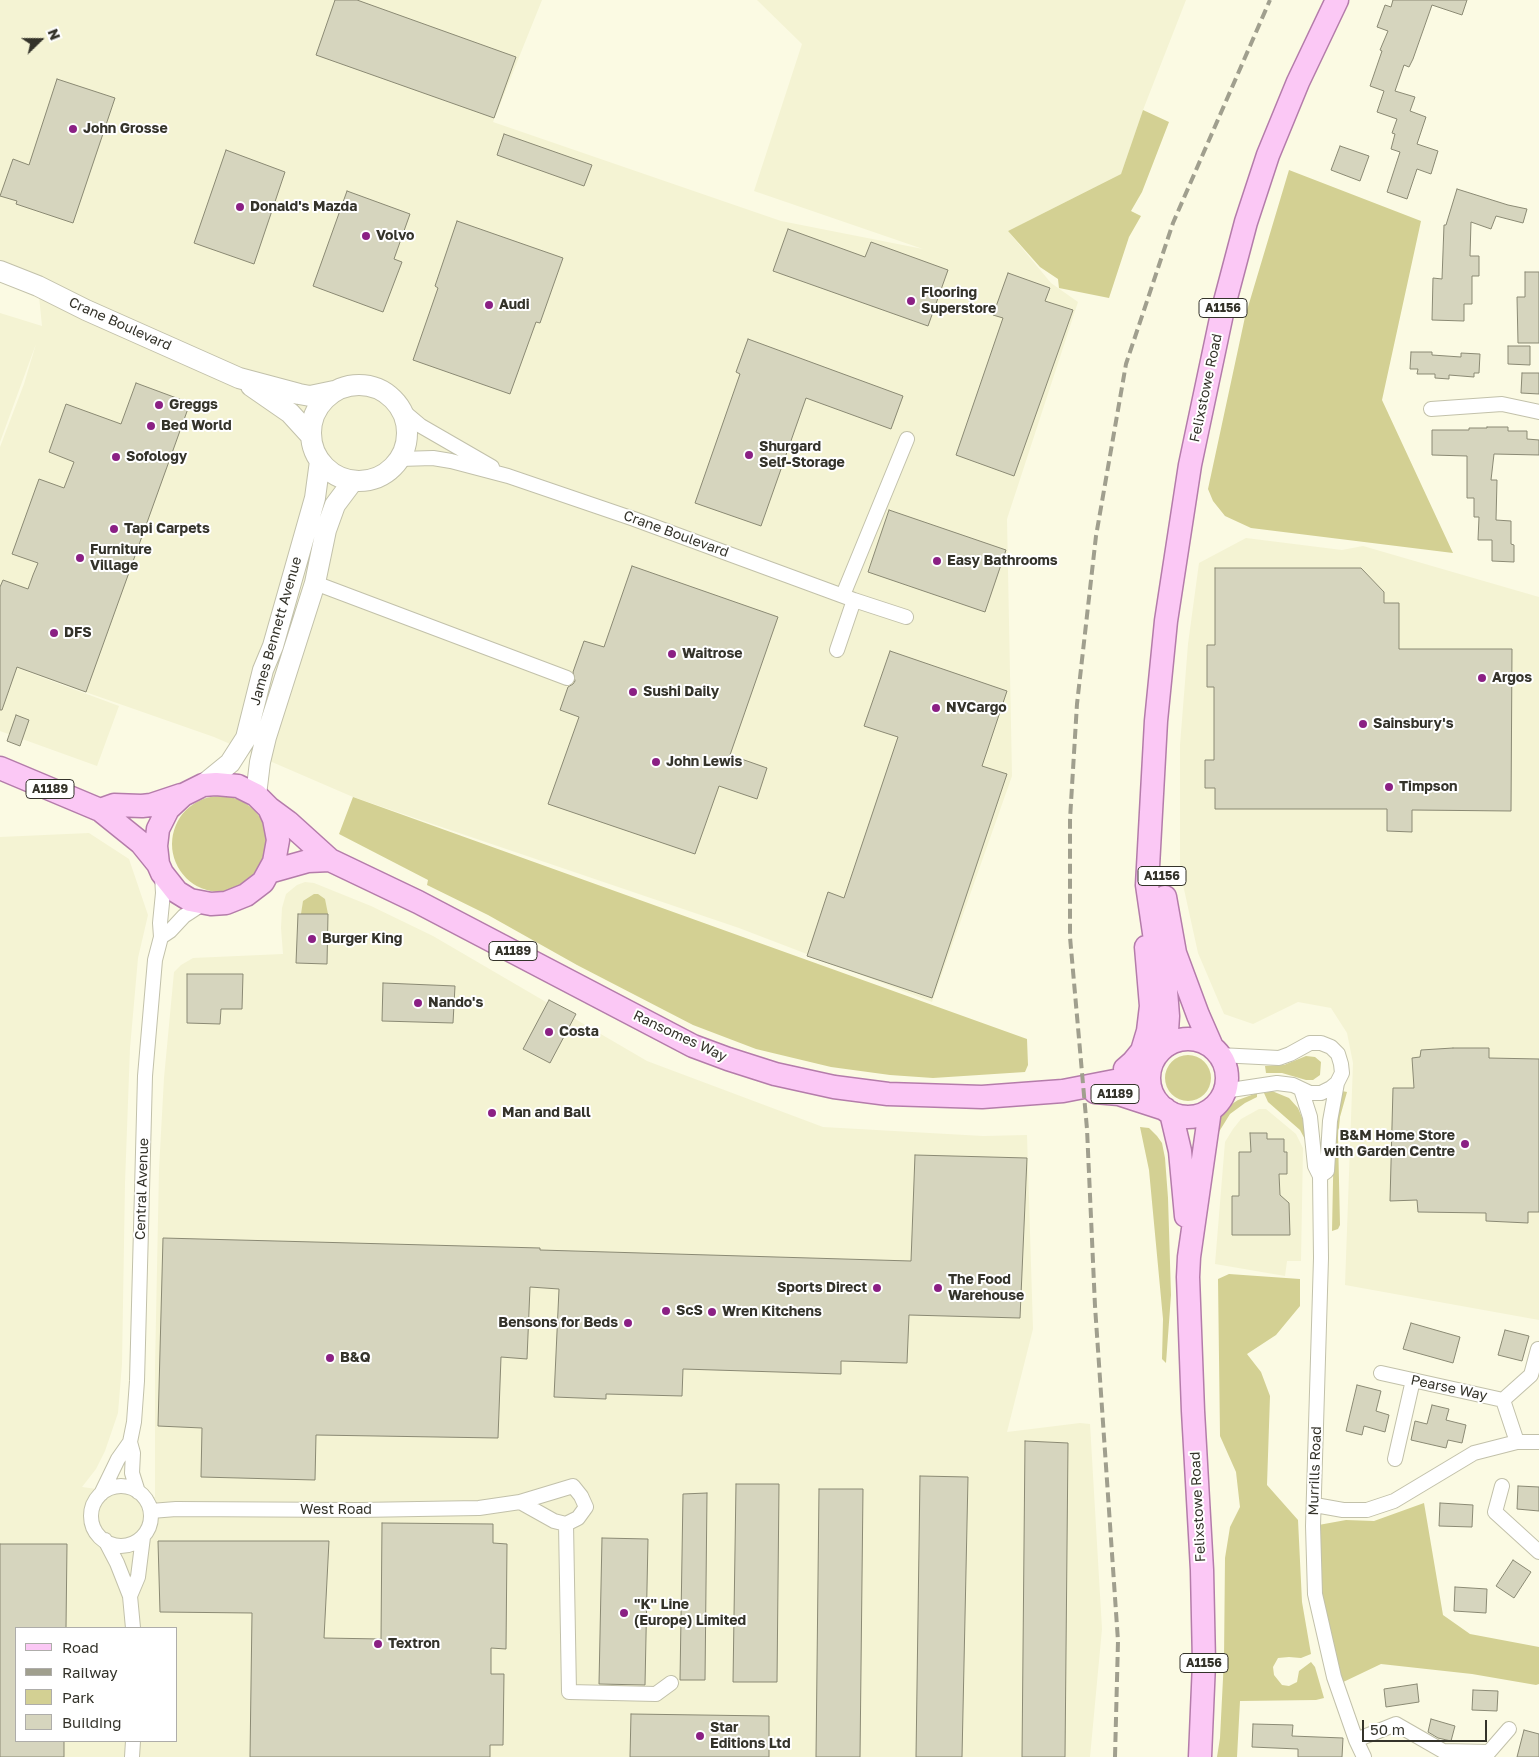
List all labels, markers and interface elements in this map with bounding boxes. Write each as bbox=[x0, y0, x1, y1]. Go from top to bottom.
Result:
north arrow bbox=[15, 15, 65, 65]
text: N bbox=[44, 26, 64, 42]
place label: John Grosse bbox=[83, 121, 168, 137]
marker: John Grosse bbox=[67, 123, 79, 135]
place label: Donald's Mazda bbox=[250, 199, 357, 215]
marker: Donald's Mazda bbox=[234, 201, 246, 213]
place label: Volvo bbox=[376, 228, 414, 244]
marker: Volvo bbox=[360, 230, 372, 242]
place label: Flooring Superstore bbox=[921, 285, 996, 318]
street label: Crane Boulevard bbox=[66, 294, 174, 354]
marker: Flooring Superstore bbox=[905, 295, 917, 307]
place label: Audi bbox=[499, 297, 530, 313]
road number: A1156 bbox=[1199, 298, 1247, 318]
marker: Audi bbox=[483, 299, 495, 311]
street label: Felixstowe Road bbox=[1186, 332, 1226, 444]
place label: Greggs bbox=[169, 397, 218, 413]
marker: Greggs bbox=[153, 399, 165, 411]
place label: Bed World bbox=[161, 418, 232, 434]
marker: Bed World bbox=[145, 420, 157, 432]
place label: Shurgard Self-Storage bbox=[759, 439, 845, 472]
place label: Sofology bbox=[126, 449, 187, 465]
marker: Shurgard Self-Storage bbox=[743, 449, 755, 461]
marker: Sofology bbox=[110, 451, 122, 463]
street label: Crane Boulevard bbox=[621, 507, 731, 561]
place label: Tapi Carpets bbox=[124, 521, 210, 537]
marker: Tapi Carpets bbox=[108, 523, 120, 535]
place label: Furniture Village bbox=[90, 542, 152, 574]
marker: Furniture Village bbox=[74, 552, 86, 564]
place label: Easy Bathrooms bbox=[947, 553, 1058, 569]
street label: James Bennett Avenue bbox=[247, 555, 305, 707]
marker: Easy Bathrooms bbox=[931, 555, 943, 567]
place label: DFS bbox=[64, 625, 92, 641]
marker: DFS bbox=[48, 627, 60, 639]
place label: Waitrose bbox=[682, 646, 743, 662]
marker: Waitrose bbox=[666, 648, 678, 660]
place label: Argos bbox=[1492, 670, 1532, 686]
marker: Argos bbox=[1476, 672, 1488, 684]
place label: Sushi Daily bbox=[643, 684, 719, 700]
marker: Sushi Daily bbox=[627, 686, 639, 698]
place label: NVCargo bbox=[946, 700, 1007, 716]
marker: NVCargo bbox=[930, 702, 942, 714]
place label: Sainsbury's bbox=[1373, 716, 1453, 732]
marker: Sainsbury's bbox=[1357, 718, 1369, 730]
place label: John Lewis bbox=[666, 754, 742, 770]
marker: John Lewis bbox=[650, 756, 662, 768]
place label: Timpson bbox=[1399, 779, 1458, 795]
road number: A1189 bbox=[26, 780, 74, 799]
marker: Timpson bbox=[1383, 781, 1395, 793]
road number: A1156 bbox=[1138, 866, 1186, 886]
place label: Burger King bbox=[322, 931, 402, 947]
marker: Burger King bbox=[306, 933, 318, 945]
road number: A1189 bbox=[489, 941, 537, 960]
place label: Nando's bbox=[428, 995, 483, 1011]
marker: Nando's bbox=[412, 997, 424, 1009]
street label: Ransomes Way bbox=[630, 1007, 730, 1065]
place label: Costa bbox=[559, 1024, 599, 1040]
marker: Costa bbox=[543, 1026, 555, 1038]
road number: A1189 bbox=[1091, 1084, 1139, 1104]
place label: Man and Ball bbox=[502, 1105, 591, 1121]
marker: Man and Ball bbox=[486, 1107, 498, 1119]
place label: B&M Home Store with Garden Centre bbox=[1324, 1128, 1455, 1160]
street label: Central Avenue bbox=[132, 1138, 152, 1240]
marker: B&M Home Store with Garden Centre bbox=[1459, 1138, 1471, 1150]
place label: The Food Warehouse bbox=[948, 1272, 1024, 1304]
place label: Sports Direct bbox=[777, 1280, 867, 1296]
marker: Sports Direct bbox=[871, 1282, 883, 1294]
marker: The Food Warehouse bbox=[932, 1282, 944, 1294]
place label: ScS bbox=[676, 1303, 703, 1319]
place label: Wren Kitchens bbox=[722, 1304, 822, 1320]
marker: ScS bbox=[660, 1305, 672, 1317]
marker: Wren Kitchens bbox=[706, 1306, 718, 1318]
place label: Bensons for Beds bbox=[498, 1315, 618, 1331]
marker: Bensons for Beds bbox=[622, 1317, 634, 1329]
place label: B&Q bbox=[340, 1350, 371, 1366]
marker: B&Q bbox=[324, 1352, 336, 1364]
street label: Pearse Way bbox=[1409, 1372, 1489, 1404]
street label: Murrills Road bbox=[1305, 1426, 1325, 1516]
street label: Felixstowe Road bbox=[1187, 1451, 1209, 1563]
street label: West Road bbox=[300, 1502, 372, 1518]
place label: "K" Line (Europe) Limited bbox=[634, 1597, 746, 1630]
marker: "K" Line (Europe) Limited bbox=[618, 1607, 630, 1619]
legend bbox=[15, 1627, 178, 1742]
place label: Textron bbox=[388, 1636, 440, 1652]
text: Road bbox=[62, 1638, 99, 1656]
marker: Textron bbox=[372, 1638, 384, 1650]
road number: A1156 bbox=[1180, 1654, 1228, 1672]
text: Railway bbox=[62, 1663, 118, 1681]
text: Park bbox=[62, 1688, 94, 1706]
scale bar bbox=[1364, 1710, 1489, 1742]
text: Building bbox=[62, 1713, 122, 1731]
place label: Star Editions Ltd bbox=[710, 1720, 791, 1752]
text: 50 m bbox=[1370, 1720, 1405, 1738]
marker: Star Editions Ltd bbox=[694, 1730, 706, 1742]

